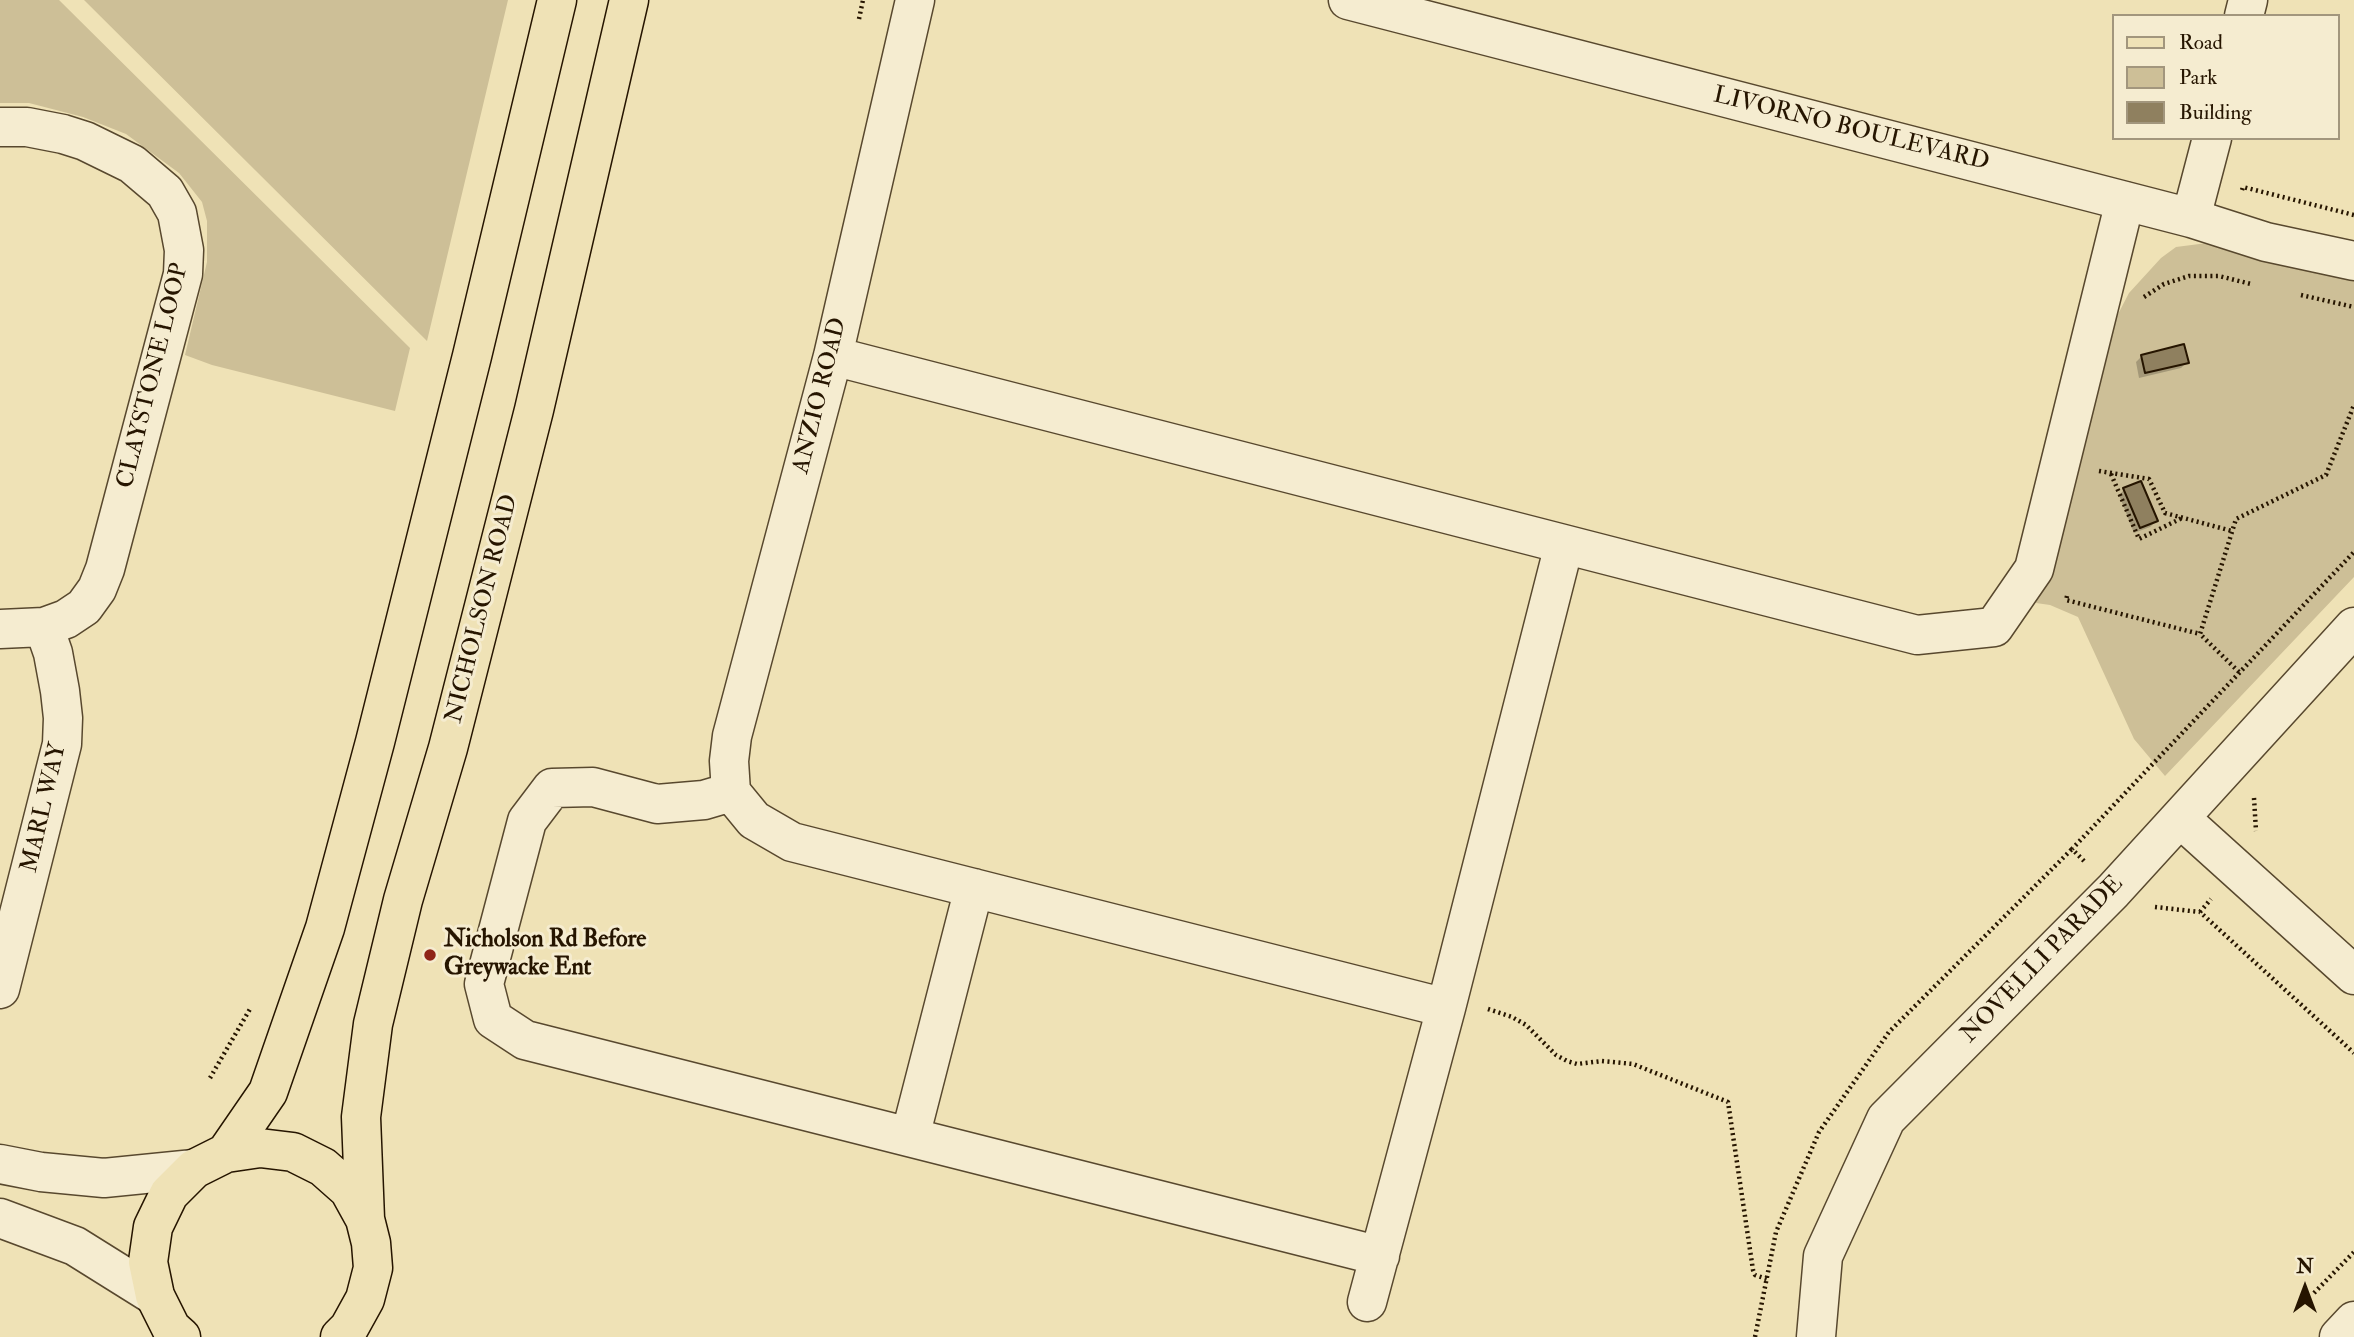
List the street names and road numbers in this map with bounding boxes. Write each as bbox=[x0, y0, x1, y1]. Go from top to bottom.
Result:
street label: LIVORNO BOULEVARD bbox=[1710, 82, 1992, 178]
street label: CLAYSTONE LOOP bbox=[112, 261, 196, 491]
street label: ANZIO ROAD bbox=[788, 315, 854, 477]
street label: NICHOLSON ROAD bbox=[441, 492, 525, 726]
street label: MARL WAY bbox=[16, 740, 74, 876]
street label: NOVELLI PARADE bbox=[1956, 870, 2130, 1050]

